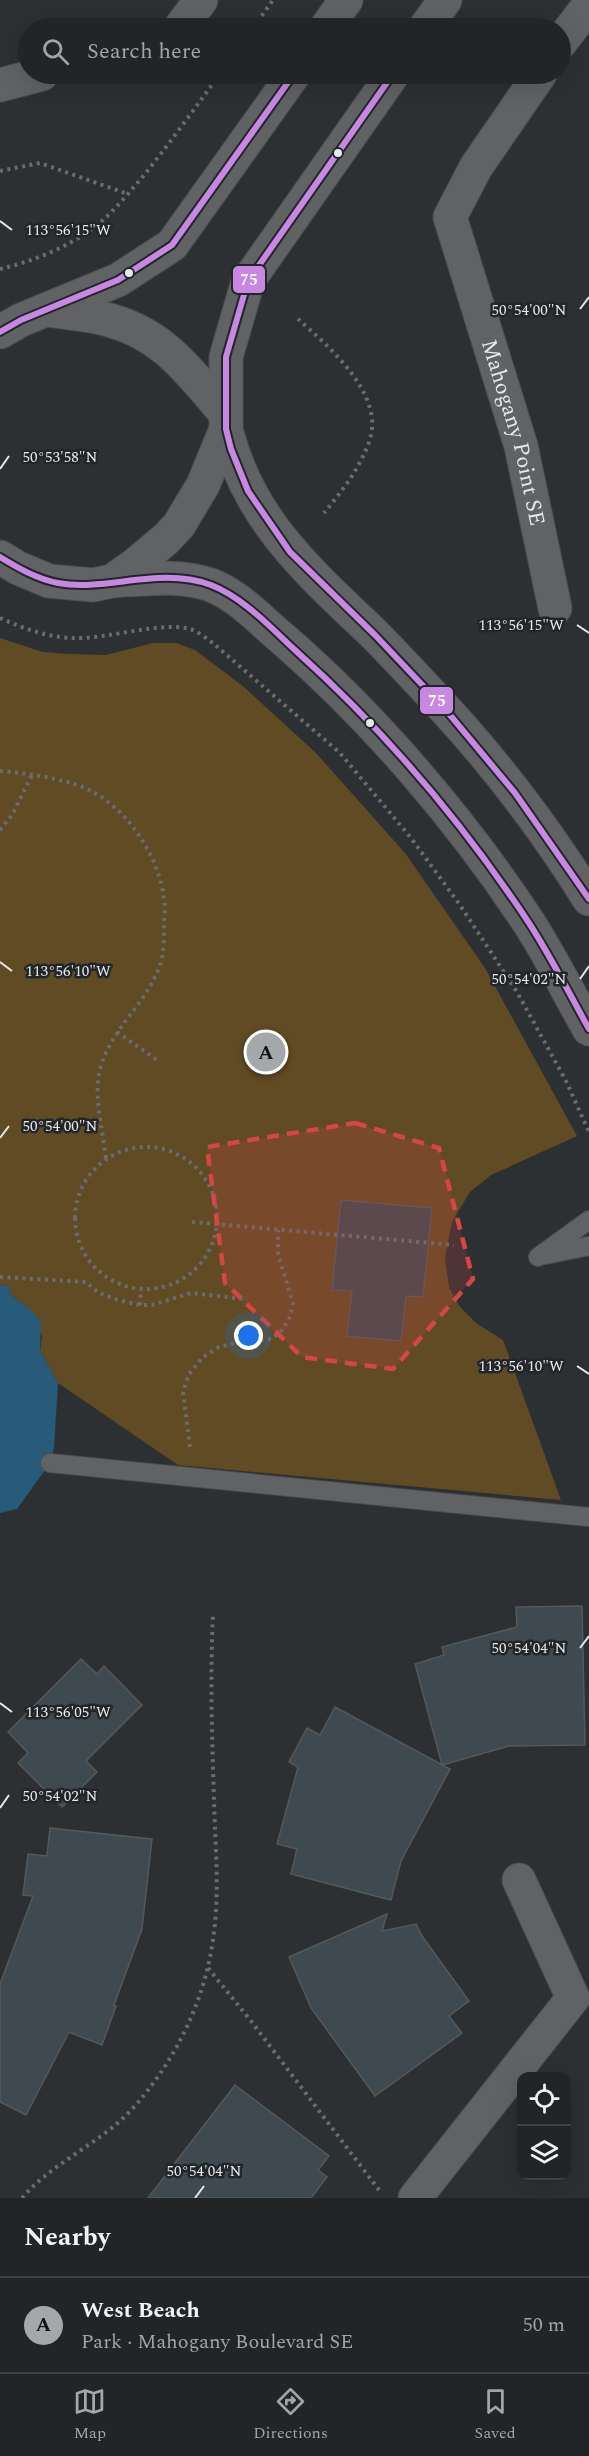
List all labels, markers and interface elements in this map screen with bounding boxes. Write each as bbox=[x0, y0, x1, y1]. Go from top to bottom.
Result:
search box bbox=[18, 18, 571, 84]
icon: search bbox=[39, 35, 72, 68]
text: Search here bbox=[87, 35, 201, 68]
unlabelled marker bbox=[332, 147, 344, 159]
text: 113°56'15"W bbox=[25, 219, 111, 242]
line badge: 75 bbox=[232, 265, 266, 294]
unlabelled marker bbox=[123, 267, 135, 279]
text: 75 bbox=[240, 268, 258, 292]
text: 50°54'00"N bbox=[492, 299, 567, 322]
street label: Mahogany Point SE bbox=[472, 335, 554, 529]
text: 50°53'58"N bbox=[23, 446, 98, 469]
text: 113°56'15"W bbox=[478, 614, 564, 637]
line badge: 75 bbox=[419, 686, 454, 715]
text: 75 bbox=[428, 689, 446, 713]
unlabelled marker bbox=[364, 717, 376, 729]
text: 113°56'10"W bbox=[25, 960, 111, 983]
text: 50°54'02"N bbox=[492, 968, 567, 991]
pin: A bbox=[246, 1030, 286, 1074]
text: 50°54'00"N bbox=[23, 1115, 98, 1138]
your location bbox=[234, 1321, 263, 1350]
text: 113°56'10"W bbox=[478, 1355, 564, 1378]
text: 50°54'04"N bbox=[492, 1637, 567, 1660]
text: 113°56'05"W bbox=[25, 1701, 111, 1724]
text: 50°54'02"N bbox=[23, 1785, 98, 1808]
map controls bbox=[517, 2072, 571, 2180]
button: locate bbox=[517, 2072, 571, 2126]
button: layers bbox=[517, 2126, 571, 2180]
text: 50°54'04"N bbox=[167, 2160, 242, 2183]
text: Nearby bbox=[24, 2217, 110, 2257]
text: West Beach bbox=[81, 2294, 200, 2327]
text: A bbox=[36, 2310, 51, 2340]
text: 50 m bbox=[523, 2310, 565, 2340]
text: Park · Mahogany Boulevard SE bbox=[81, 2327, 353, 2357]
tab: Map bbox=[73, 2385, 106, 2445]
tab: Directions bbox=[253, 2385, 328, 2445]
tab: Saved bbox=[475, 2385, 516, 2445]

